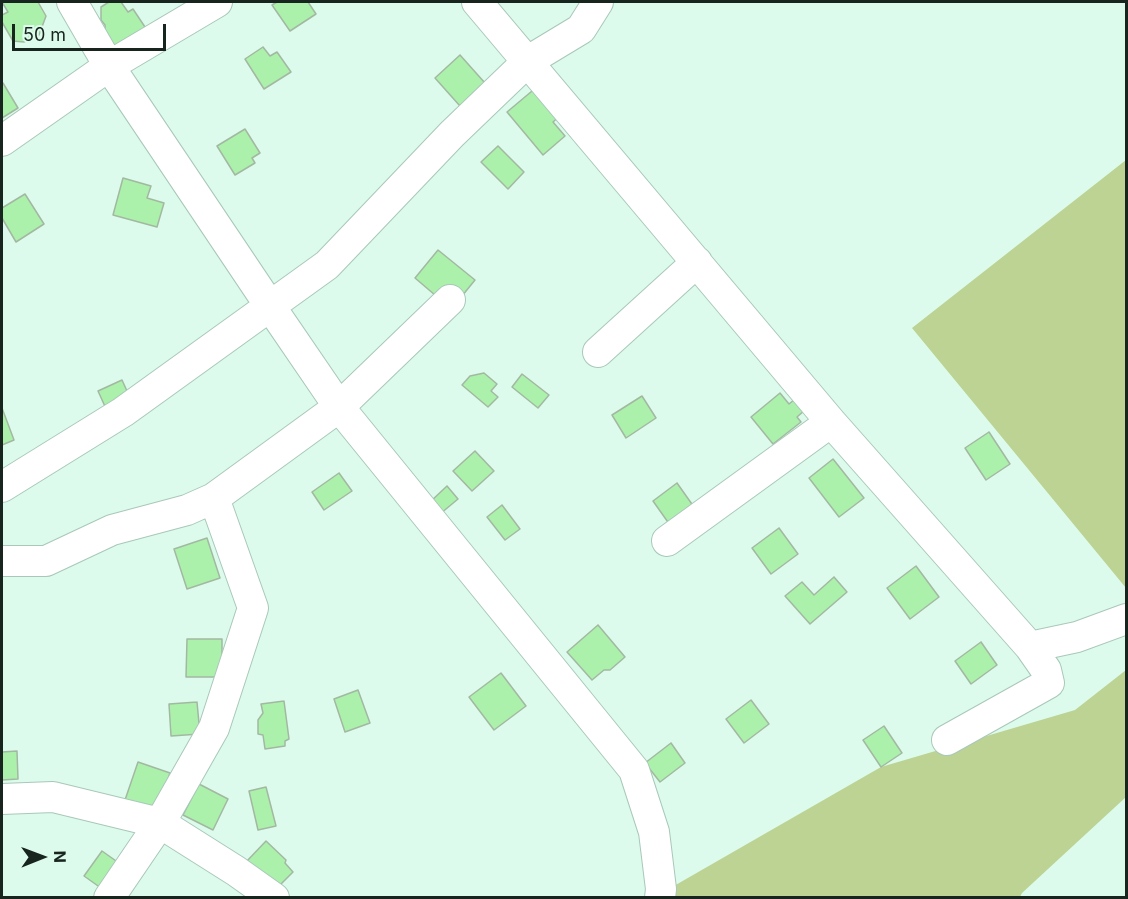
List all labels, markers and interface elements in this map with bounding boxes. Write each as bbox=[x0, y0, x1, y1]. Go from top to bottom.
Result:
scale bar bbox=[15, 12, 170, 50]
text: 50 m bbox=[23, 24, 66, 45]
north arrow bbox=[12, 827, 72, 887]
text: N bbox=[50, 850, 70, 863]

